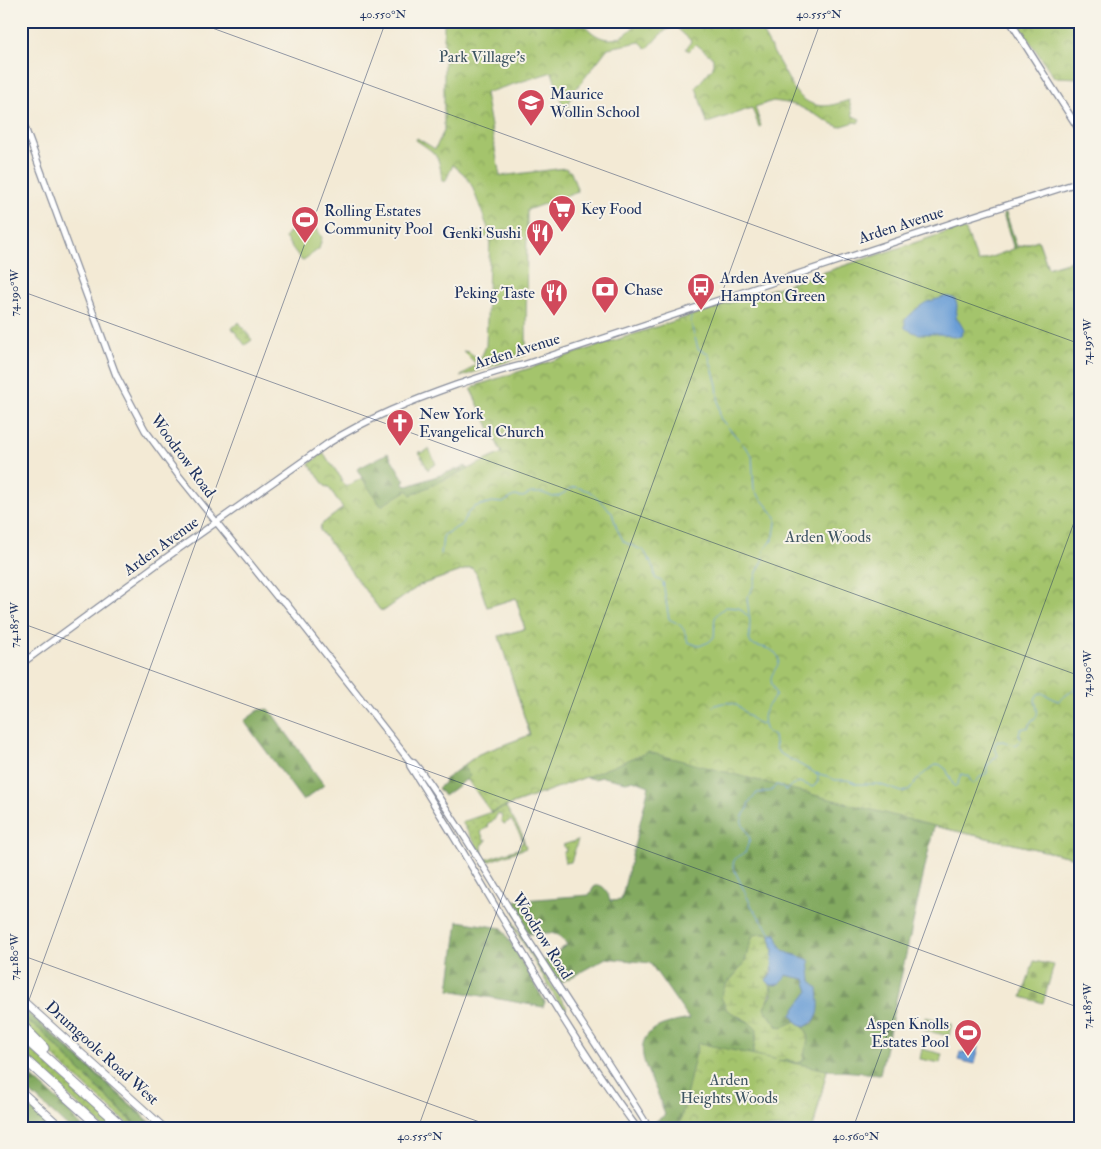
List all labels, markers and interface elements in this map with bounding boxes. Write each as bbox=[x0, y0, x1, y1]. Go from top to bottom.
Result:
text: 40.550°N bbox=[360, 7, 406, 22]
text: 40.555°N bbox=[796, 7, 842, 22]
park label: Park Village's bbox=[439, 47, 525, 67]
place label: Maurice Wollin School bbox=[549, 84, 640, 122]
school or university icon: Maurice Wollin School bbox=[516, 88, 546, 127]
supermarket icon: Key Food bbox=[547, 194, 577, 233]
place label: Key Food bbox=[581, 199, 642, 219]
place label: Rolling Estates Community Pool bbox=[324, 201, 433, 239]
street label: Arden Avenue bbox=[855, 202, 946, 248]
sports icon: Rolling Estates Community Pool bbox=[290, 205, 320, 244]
restaurant icon: Genki Sushi bbox=[525, 218, 555, 257]
place label: Genki Sushi bbox=[442, 223, 521, 243]
place label: Arden Avenue & Hampton Green bbox=[719, 268, 826, 307]
text: 74.190°W bbox=[7, 269, 22, 317]
bus stop icon: Arden Avenue & Hampton Green bbox=[686, 272, 716, 311]
bank icon: Chase bbox=[590, 275, 620, 314]
restaurant icon: Peking Taste bbox=[539, 278, 569, 317]
place label: Chase bbox=[624, 280, 663, 300]
place label: Peking Taste bbox=[454, 283, 535, 303]
text: 74.195°W bbox=[1080, 318, 1095, 365]
street label: Arden Avenue bbox=[471, 328, 563, 374]
place label: New York Evangelical Church bbox=[419, 404, 545, 442]
church icon: New York Evangelical Church bbox=[385, 408, 415, 447]
street label: Woodrow Road bbox=[145, 410, 220, 502]
street label: Arden Avenue bbox=[119, 512, 203, 581]
park label: Arden Woods bbox=[784, 527, 871, 547]
text: 74.185°W bbox=[7, 601, 22, 648]
text: 74.190°W bbox=[1080, 650, 1095, 698]
street label: Woodrow Road bbox=[507, 888, 577, 983]
text: 74.180°W bbox=[7, 933, 22, 980]
text: 74.185°W bbox=[1080, 982, 1095, 1029]
street label: Drumgoole Road West bbox=[41, 997, 163, 1109]
place label: Aspen Knolls Estates Pool bbox=[865, 1014, 949, 1052]
sports icon: Aspen Knolls Estates Pool bbox=[953, 1018, 983, 1057]
park label: Arden Heights Woods bbox=[680, 1070, 778, 1108]
text: 40.555°N bbox=[397, 1129, 443, 1144]
text: 40.560°N bbox=[832, 1129, 880, 1144]

